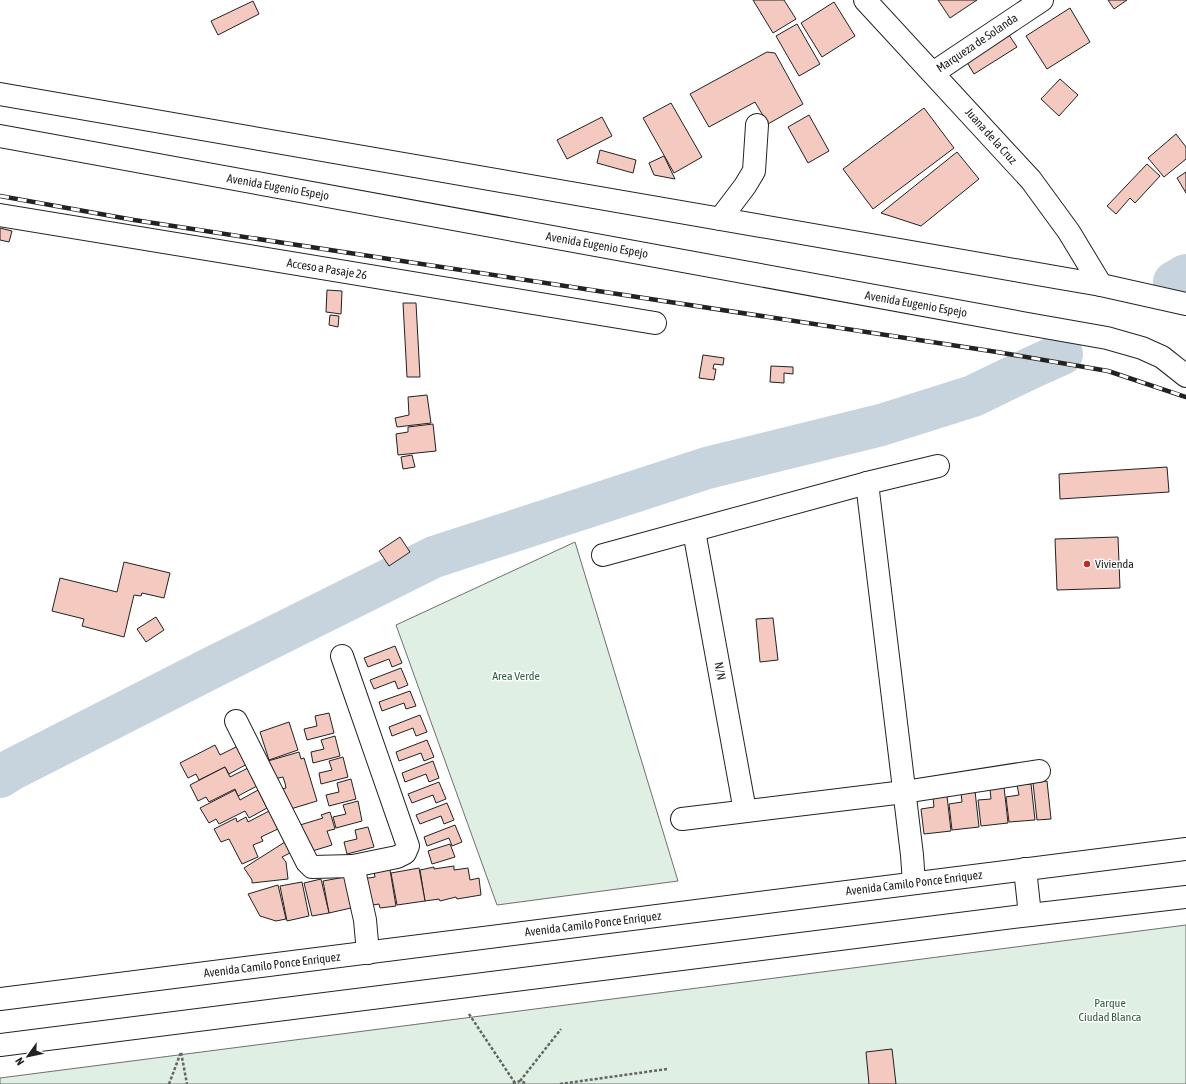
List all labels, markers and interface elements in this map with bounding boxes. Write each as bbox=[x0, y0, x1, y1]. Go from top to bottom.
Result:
street label: Marqueza de Solanda bbox=[934, 11, 1020, 75]
street label: Juana de la Cruz bbox=[962, 105, 1020, 167]
street label: Avenida Eugenio Espejo bbox=[226, 171, 331, 203]
street label: Avenida Eugenio Espejo bbox=[545, 229, 650, 261]
street label: Acceso a Pasaje 26 bbox=[286, 256, 369, 282]
street label: Avenida Eugenio Espejo bbox=[864, 288, 969, 320]
place label: Vivienda bbox=[1095, 557, 1134, 571]
marker: Vivienda bbox=[1082, 559, 1092, 569]
street label: N/N bbox=[712, 661, 728, 681]
park label: Area Verde bbox=[492, 669, 540, 683]
street label: Avenida Camilo Ponce Enriquez bbox=[845, 868, 984, 898]
street label: Avenida Camilo Ponce Enriquez bbox=[524, 909, 663, 939]
street label: Avenida Camilo Ponce Enriquez bbox=[203, 950, 342, 980]
park label: Parque Ciudad Blanca bbox=[1079, 996, 1141, 1024]
north arrow bbox=[8, 1036, 48, 1076]
text: N bbox=[13, 1055, 26, 1067]

